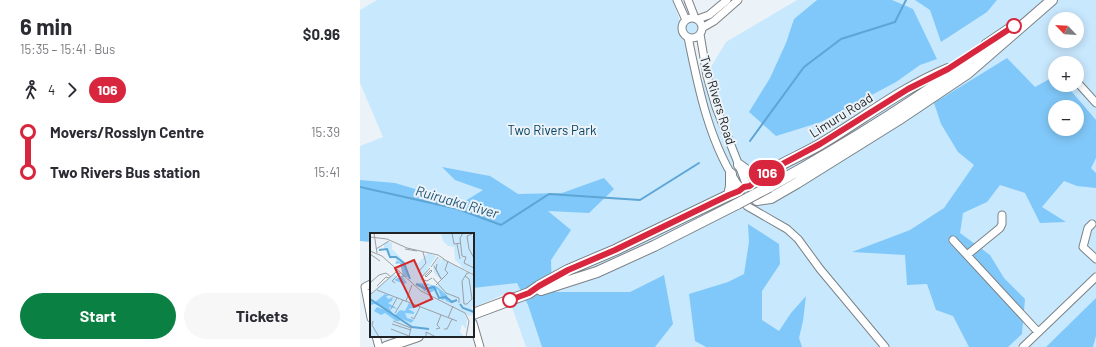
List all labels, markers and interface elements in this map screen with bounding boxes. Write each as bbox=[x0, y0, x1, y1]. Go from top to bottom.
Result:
north arrow bbox=[1048, 12, 1084, 48]
map controls bbox=[1048, 12, 1084, 136]
text: 6 min bbox=[20, 13, 72, 39]
unlabelled marker bbox=[1006, 18, 1022, 34]
text: $0.96 bbox=[303, 25, 340, 43]
text: 15:35 – 15:41 · Bus bbox=[20, 41, 115, 57]
street label: Two Rivers Road bbox=[697, 54, 739, 146]
button: + bbox=[1048, 56, 1084, 92]
icon: walk bbox=[20, 79, 42, 101]
icon: forward bbox=[61, 79, 83, 101]
text: 106 bbox=[97, 81, 118, 98]
text: 4 bbox=[48, 82, 55, 98]
street label: Limuru Road bbox=[806, 89, 876, 141]
button: − bbox=[1048, 100, 1084, 136]
park label: Two Rivers Park bbox=[507, 122, 597, 138]
text: Movers/Rosslyn Centre bbox=[50, 123, 204, 141]
text: 15:39 bbox=[311, 124, 340, 140]
line badge: 106 bbox=[744, 160, 790, 186]
text: Two Rivers Bus station bbox=[50, 163, 200, 181]
text: 15:41 bbox=[314, 164, 340, 180]
text: 106 bbox=[757, 164, 777, 181]
water label: Ruiruaka River bbox=[414, 182, 502, 222]
inset map bbox=[370, 233, 474, 337]
unlabelled marker bbox=[502, 292, 518, 308]
button: Start bbox=[20, 293, 176, 339]
button: Tickets bbox=[184, 293, 340, 339]

